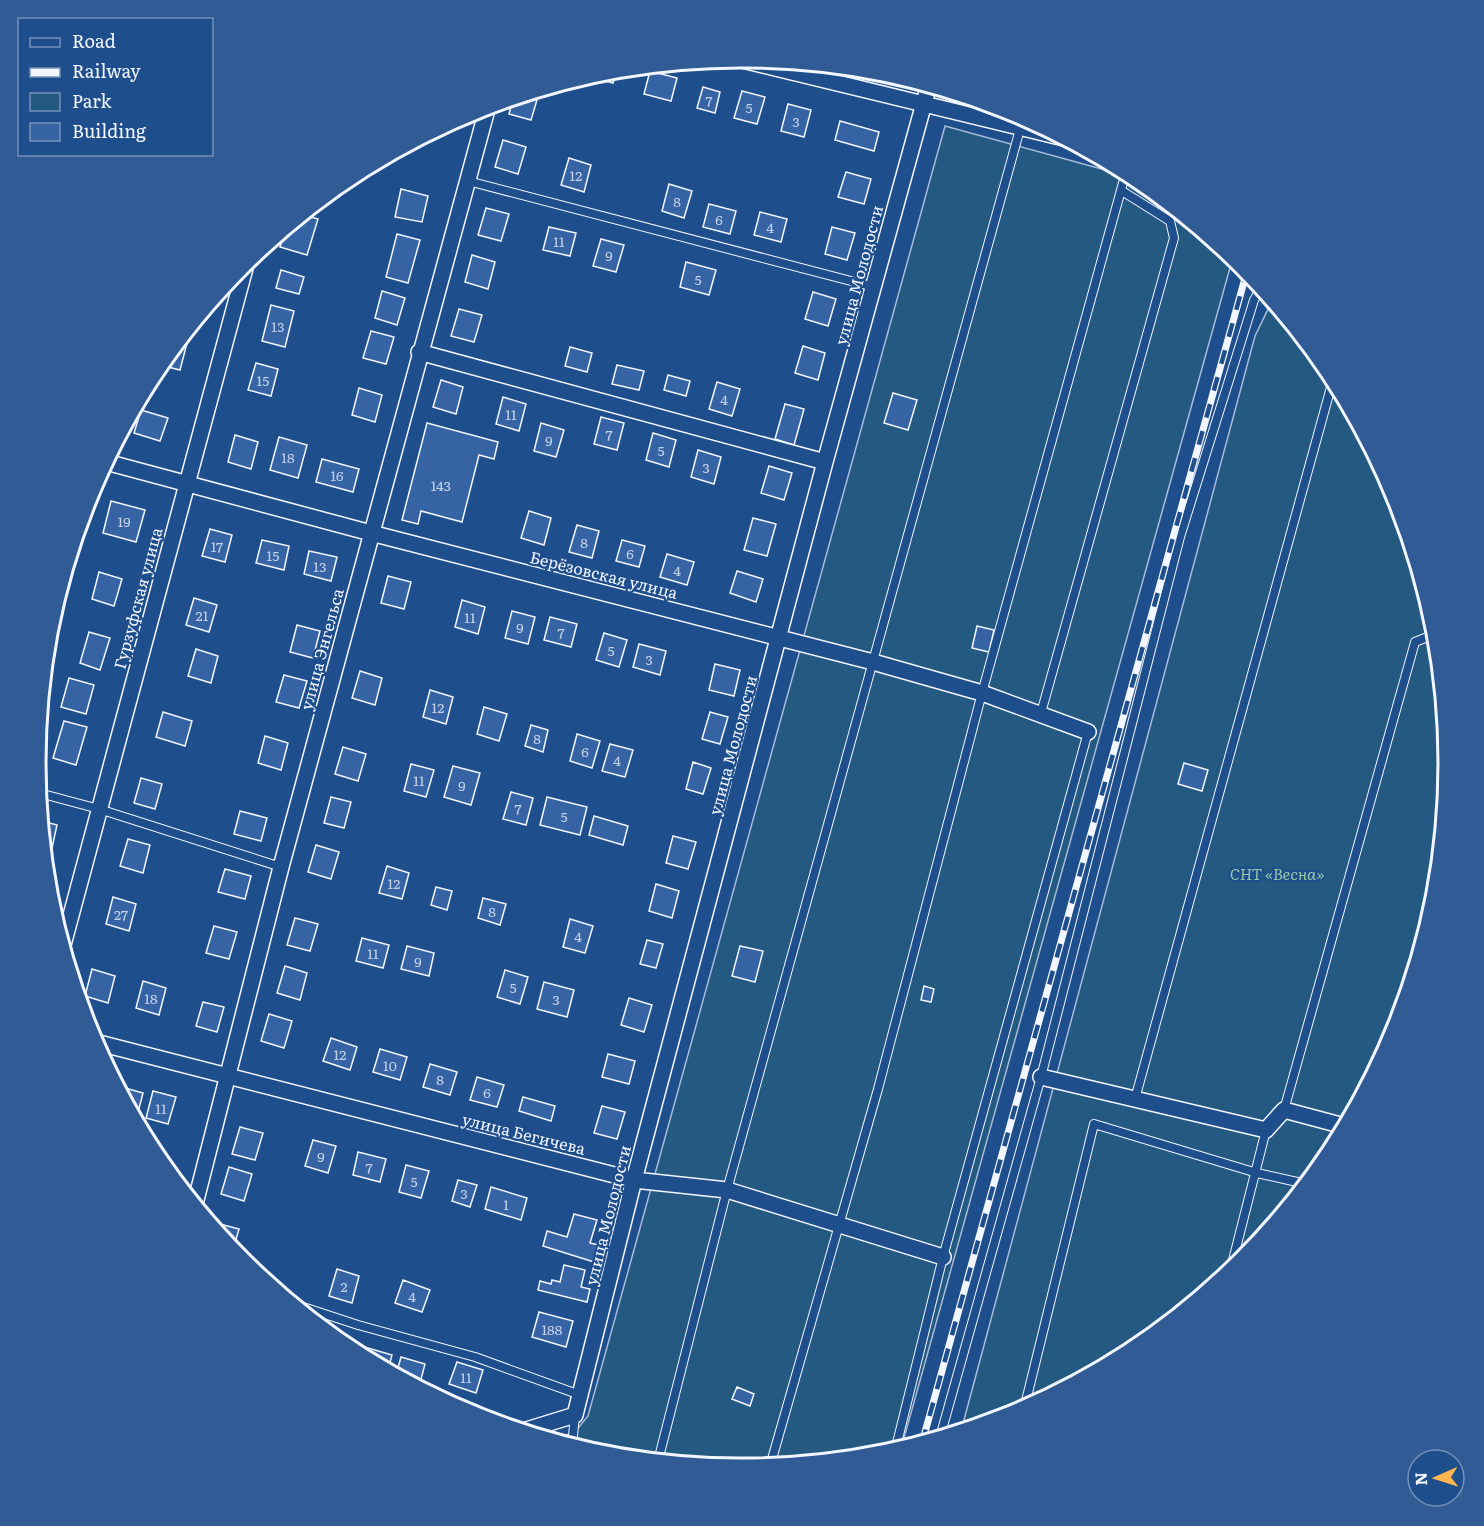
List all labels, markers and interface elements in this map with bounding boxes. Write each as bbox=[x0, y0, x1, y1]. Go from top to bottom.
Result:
legend bbox=[18, 18, 213, 156]
text: Road bbox=[72, 27, 116, 54]
text: Railway bbox=[72, 57, 141, 84]
text: Park bbox=[72, 87, 113, 114]
house number: 7 bbox=[705, 90, 713, 110]
house number: 5 bbox=[745, 97, 753, 117]
house number: 3 bbox=[792, 111, 800, 131]
text: Building bbox=[72, 117, 147, 144]
house number: 12 bbox=[570, 165, 582, 185]
house number: 8 bbox=[673, 191, 681, 211]
street label: улица Молодости bbox=[828, 202, 888, 348]
house number: 6 bbox=[715, 209, 723, 229]
house number: 4 bbox=[766, 217, 774, 237]
house number: 11 bbox=[553, 231, 565, 251]
house number: 9 bbox=[605, 245, 613, 265]
house number: 5 bbox=[694, 269, 702, 289]
house number: 13 bbox=[271, 316, 285, 336]
house number: 15 bbox=[257, 370, 269, 390]
house number: 4 bbox=[720, 389, 728, 409]
house number: 11 bbox=[505, 404, 517, 424]
house number: 7 bbox=[605, 424, 613, 444]
house number: 9 bbox=[545, 430, 553, 450]
house number: 5 bbox=[657, 440, 665, 460]
house number: 18 bbox=[281, 447, 295, 467]
house number: 3 bbox=[702, 457, 710, 477]
house number: 16 bbox=[330, 465, 344, 485]
house number: 143 bbox=[431, 475, 451, 495]
house number: 19 bbox=[117, 511, 131, 531]
street label: Гурзуфская улица bbox=[107, 524, 168, 671]
house number: 8 bbox=[580, 532, 588, 552]
house number: 17 bbox=[211, 536, 223, 556]
house number: 6 bbox=[626, 543, 634, 563]
street label: Берёзовская улица bbox=[528, 544, 681, 604]
house number: 15 bbox=[267, 545, 279, 565]
house number: 13 bbox=[313, 556, 327, 576]
house number: 4 bbox=[673, 560, 681, 580]
street label: улица Энгельса bbox=[293, 585, 349, 713]
house number: 21 bbox=[196, 605, 209, 625]
house number: 11 bbox=[464, 607, 476, 627]
house number: 9 bbox=[516, 617, 524, 637]
house number: 7 bbox=[557, 622, 565, 642]
house number: 5 bbox=[607, 640, 615, 660]
house number: 3 bbox=[645, 649, 653, 669]
street label: улица Молодости bbox=[702, 672, 762, 818]
house number: 12 bbox=[432, 697, 444, 717]
house number: 8 bbox=[533, 728, 541, 748]
house number: 6 bbox=[581, 741, 589, 761]
house number: 4 bbox=[613, 750, 621, 770]
house number: 11 bbox=[413, 770, 425, 790]
house number: 9 bbox=[458, 775, 466, 795]
house number: 7 bbox=[514, 798, 522, 818]
house number: 5 bbox=[560, 806, 568, 826]
park label: СНТ «Весна» bbox=[1230, 861, 1324, 885]
house number: 12 bbox=[388, 873, 400, 893]
house number: 8 bbox=[488, 901, 496, 921]
house number: 27 bbox=[114, 904, 128, 924]
house number: 4 bbox=[574, 926, 582, 946]
house number: 11 bbox=[367, 943, 379, 963]
house number: 9 bbox=[414, 951, 422, 971]
house number: 5 bbox=[509, 977, 517, 997]
house number: 18 bbox=[144, 988, 158, 1008]
house number: 3 bbox=[552, 989, 560, 1009]
house number: 12 bbox=[334, 1044, 346, 1064]
house number: 10 bbox=[383, 1055, 397, 1075]
house number: 8 bbox=[436, 1069, 444, 1089]
house number: 6 bbox=[483, 1082, 491, 1102]
house number: 11 bbox=[155, 1098, 167, 1118]
street label: улица Бегичева bbox=[460, 1106, 588, 1160]
street label: улица Молодости bbox=[578, 1142, 636, 1288]
house number: 9 bbox=[317, 1146, 325, 1166]
house number: 7 bbox=[365, 1157, 373, 1177]
house number: 5 bbox=[410, 1171, 418, 1191]
house number: 3 bbox=[460, 1183, 468, 1203]
house number: 1 bbox=[503, 1194, 509, 1214]
house number: 2 bbox=[340, 1276, 348, 1296]
house number: 4 bbox=[408, 1286, 416, 1306]
house number: 188 bbox=[541, 1319, 563, 1339]
house number: 11 bbox=[460, 1367, 472, 1387]
north arrow bbox=[1406, 1448, 1466, 1508]
text: N bbox=[1408, 1471, 1432, 1486]

